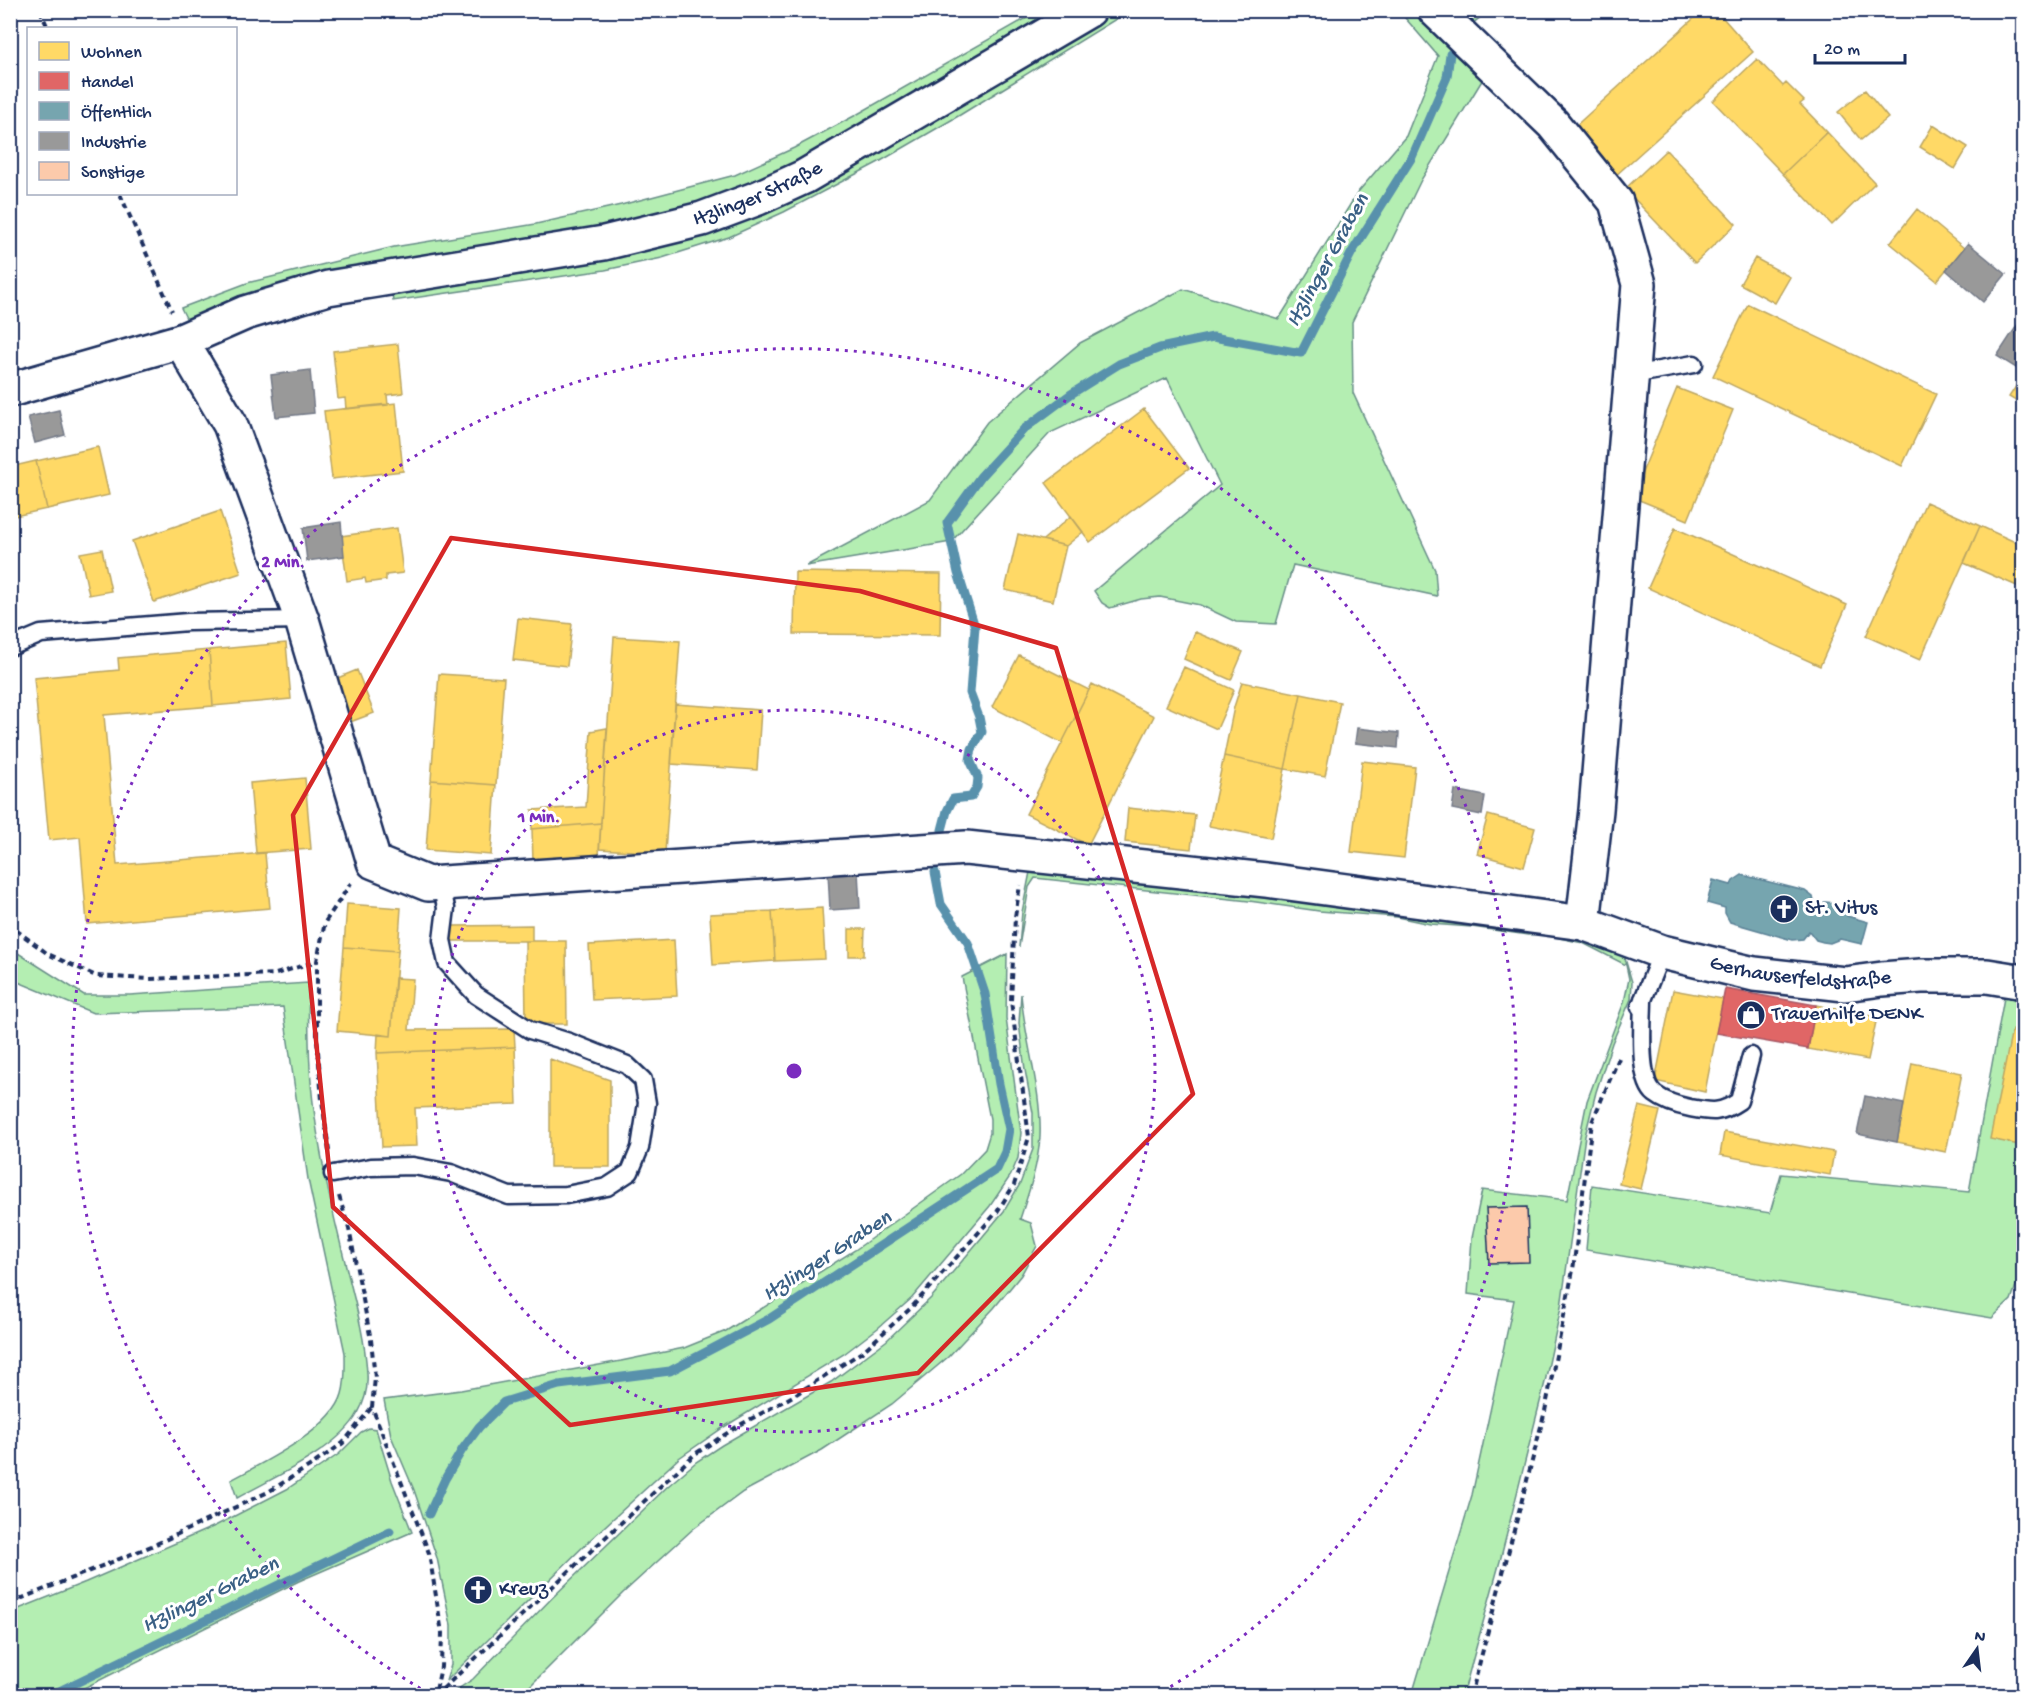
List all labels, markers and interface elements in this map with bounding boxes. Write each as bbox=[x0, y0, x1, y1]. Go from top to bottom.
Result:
legend bbox=[27, 27, 237, 195]
scale bar bbox=[1815, 27, 1905, 65]
text: 20 m bbox=[1824, 40, 1860, 61]
text: Wohnen bbox=[81, 43, 142, 64]
text: Handel bbox=[81, 73, 134, 94]
text: Öffentlich bbox=[81, 103, 152, 124]
text: Industrie bbox=[81, 133, 147, 154]
street label: Itzlinger Straße bbox=[691, 156, 828, 233]
text: Sonstige bbox=[81, 163, 145, 184]
water label: Itzlinger Graben bbox=[1282, 189, 1377, 332]
text: 2 Min. bbox=[261, 553, 305, 574]
text: 1 Min. bbox=[517, 808, 560, 829]
church icon: St. Vitus bbox=[1768, 893, 1800, 925]
place label: St. Vitus bbox=[1805, 897, 1879, 922]
street label: Gerhauserfeldstraße bbox=[1707, 951, 1893, 997]
shop icon: Trauerhilfe DENK bbox=[1735, 999, 1767, 1031]
place label: Trauerhilfe DENK bbox=[1771, 1003, 1924, 1028]
centre of rings bbox=[784, 1061, 804, 1081]
water label: Itzlinger Graben bbox=[759, 1205, 898, 1308]
water label: Itzlinger Graben bbox=[139, 1552, 284, 1640]
church icon: Kreuz bbox=[462, 1574, 494, 1606]
place label: Kreuz bbox=[499, 1578, 549, 1603]
north arrow bbox=[1947, 1619, 2007, 1679]
text: N bbox=[1972, 1627, 1988, 1648]

